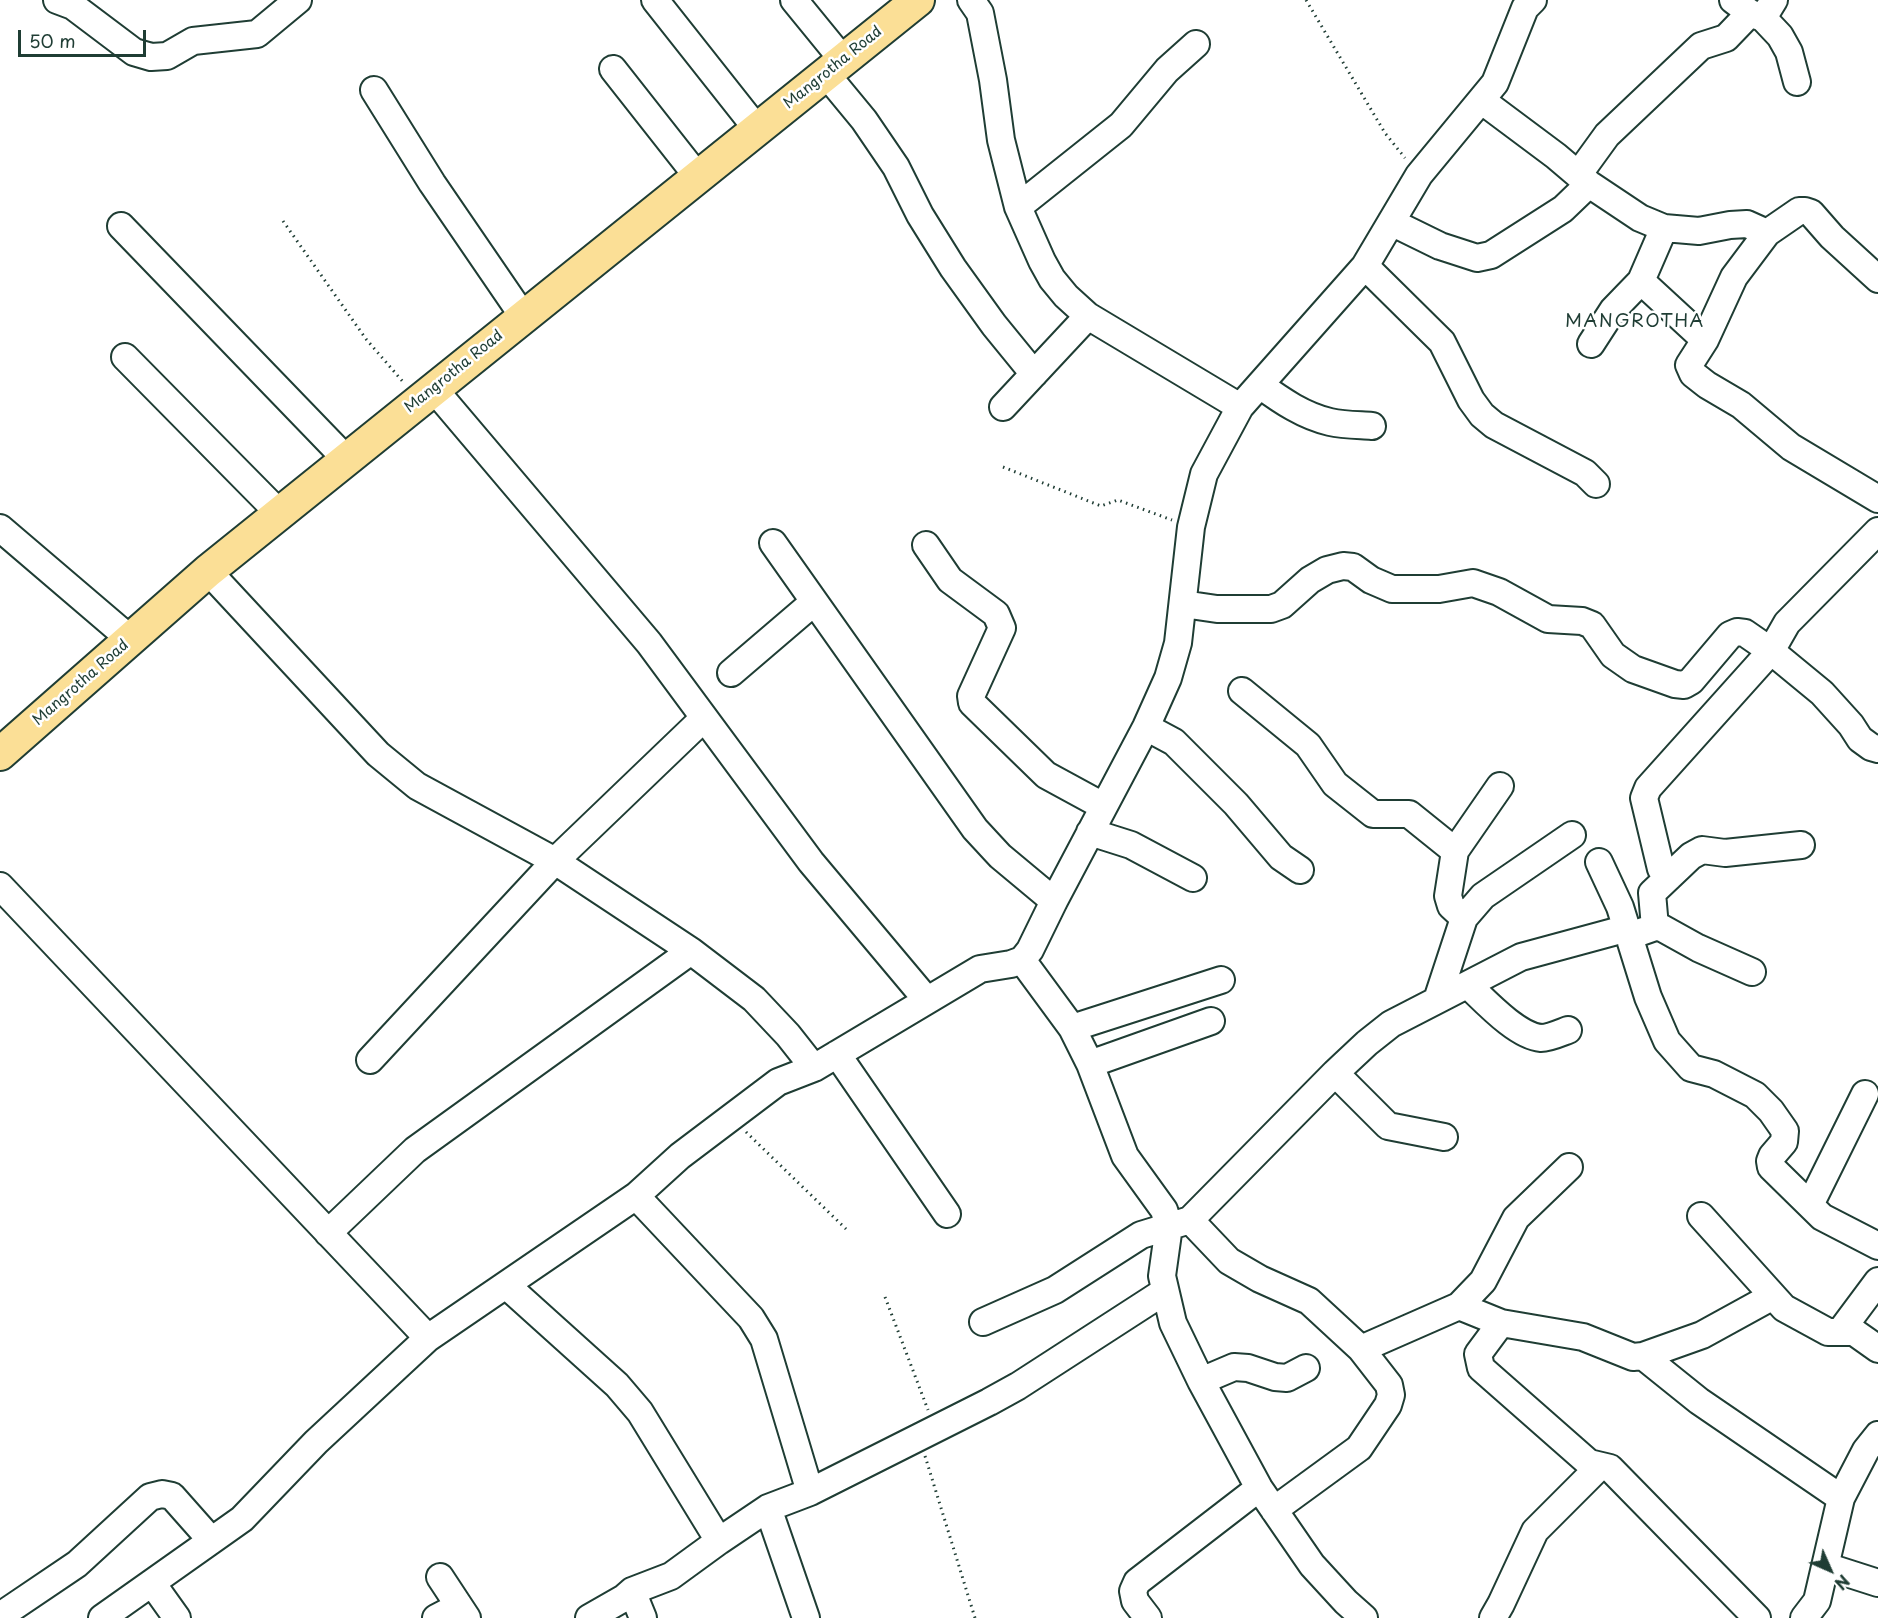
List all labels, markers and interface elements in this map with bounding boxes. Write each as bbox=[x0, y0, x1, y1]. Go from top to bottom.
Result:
scale bar bbox=[21, 18, 148, 56]
street label: Mangrotha Road bbox=[780, 23, 886, 113]
text: 50 m bbox=[29, 27, 76, 54]
district label: MANGROTHA bbox=[1567, 311, 1703, 333]
street label: Mangrotha Road bbox=[401, 327, 507, 417]
street label: Mangrotha Road bbox=[29, 636, 133, 730]
north arrow bbox=[1800, 1540, 1860, 1600]
text: N bbox=[1830, 1570, 1856, 1596]

